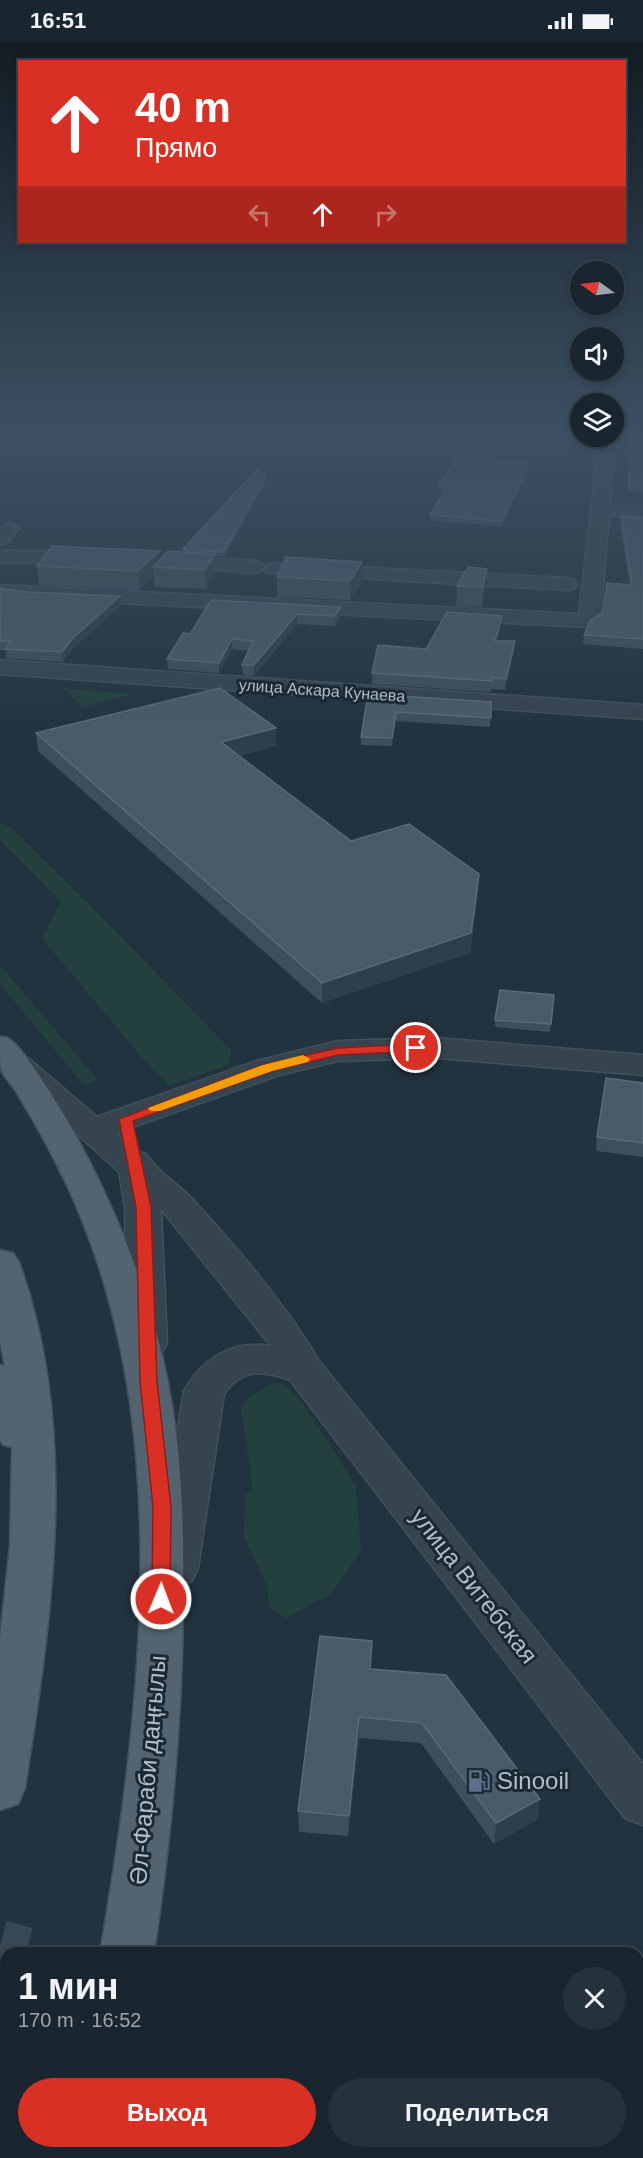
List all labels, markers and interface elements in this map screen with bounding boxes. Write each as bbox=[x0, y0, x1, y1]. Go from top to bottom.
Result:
text: 16:51 bbox=[30, 8, 86, 33]
icon: ahead bbox=[36, 84, 114, 162]
text: 40 m bbox=[135, 84, 231, 131]
text: Прямо bbox=[135, 133, 217, 163]
icon: left bbox=[243, 198, 276, 231]
icon: ahead bbox=[306, 198, 339, 231]
icon: right bbox=[369, 198, 402, 231]
north arrow bbox=[570, 261, 624, 315]
map controls bbox=[570, 261, 624, 447]
button: sound bbox=[570, 327, 624, 381]
button: layers bbox=[570, 393, 624, 447]
street label: улица Аскара Кунаева bbox=[238, 676, 406, 705]
pin bbox=[390, 1022, 441, 1073]
icon: arrive bbox=[399, 1031, 432, 1064]
street label: улица Витебская bbox=[406, 1503, 543, 1668]
position arrow bbox=[129, 1567, 193, 1631]
street label: Әл-Фараби даңғылы bbox=[124, 1654, 171, 1886]
place label: Sinooil bbox=[497, 1767, 569, 1794]
fuel station icon: Sinooil bbox=[466, 1768, 492, 1794]
text: 1 мин bbox=[18, 1966, 119, 2007]
button: close bbox=[563, 1967, 626, 2030]
text: 170 m · 16:52 bbox=[18, 2009, 141, 2031]
button: Выход bbox=[18, 2078, 316, 2147]
button: Поделиться bbox=[328, 2078, 626, 2147]

